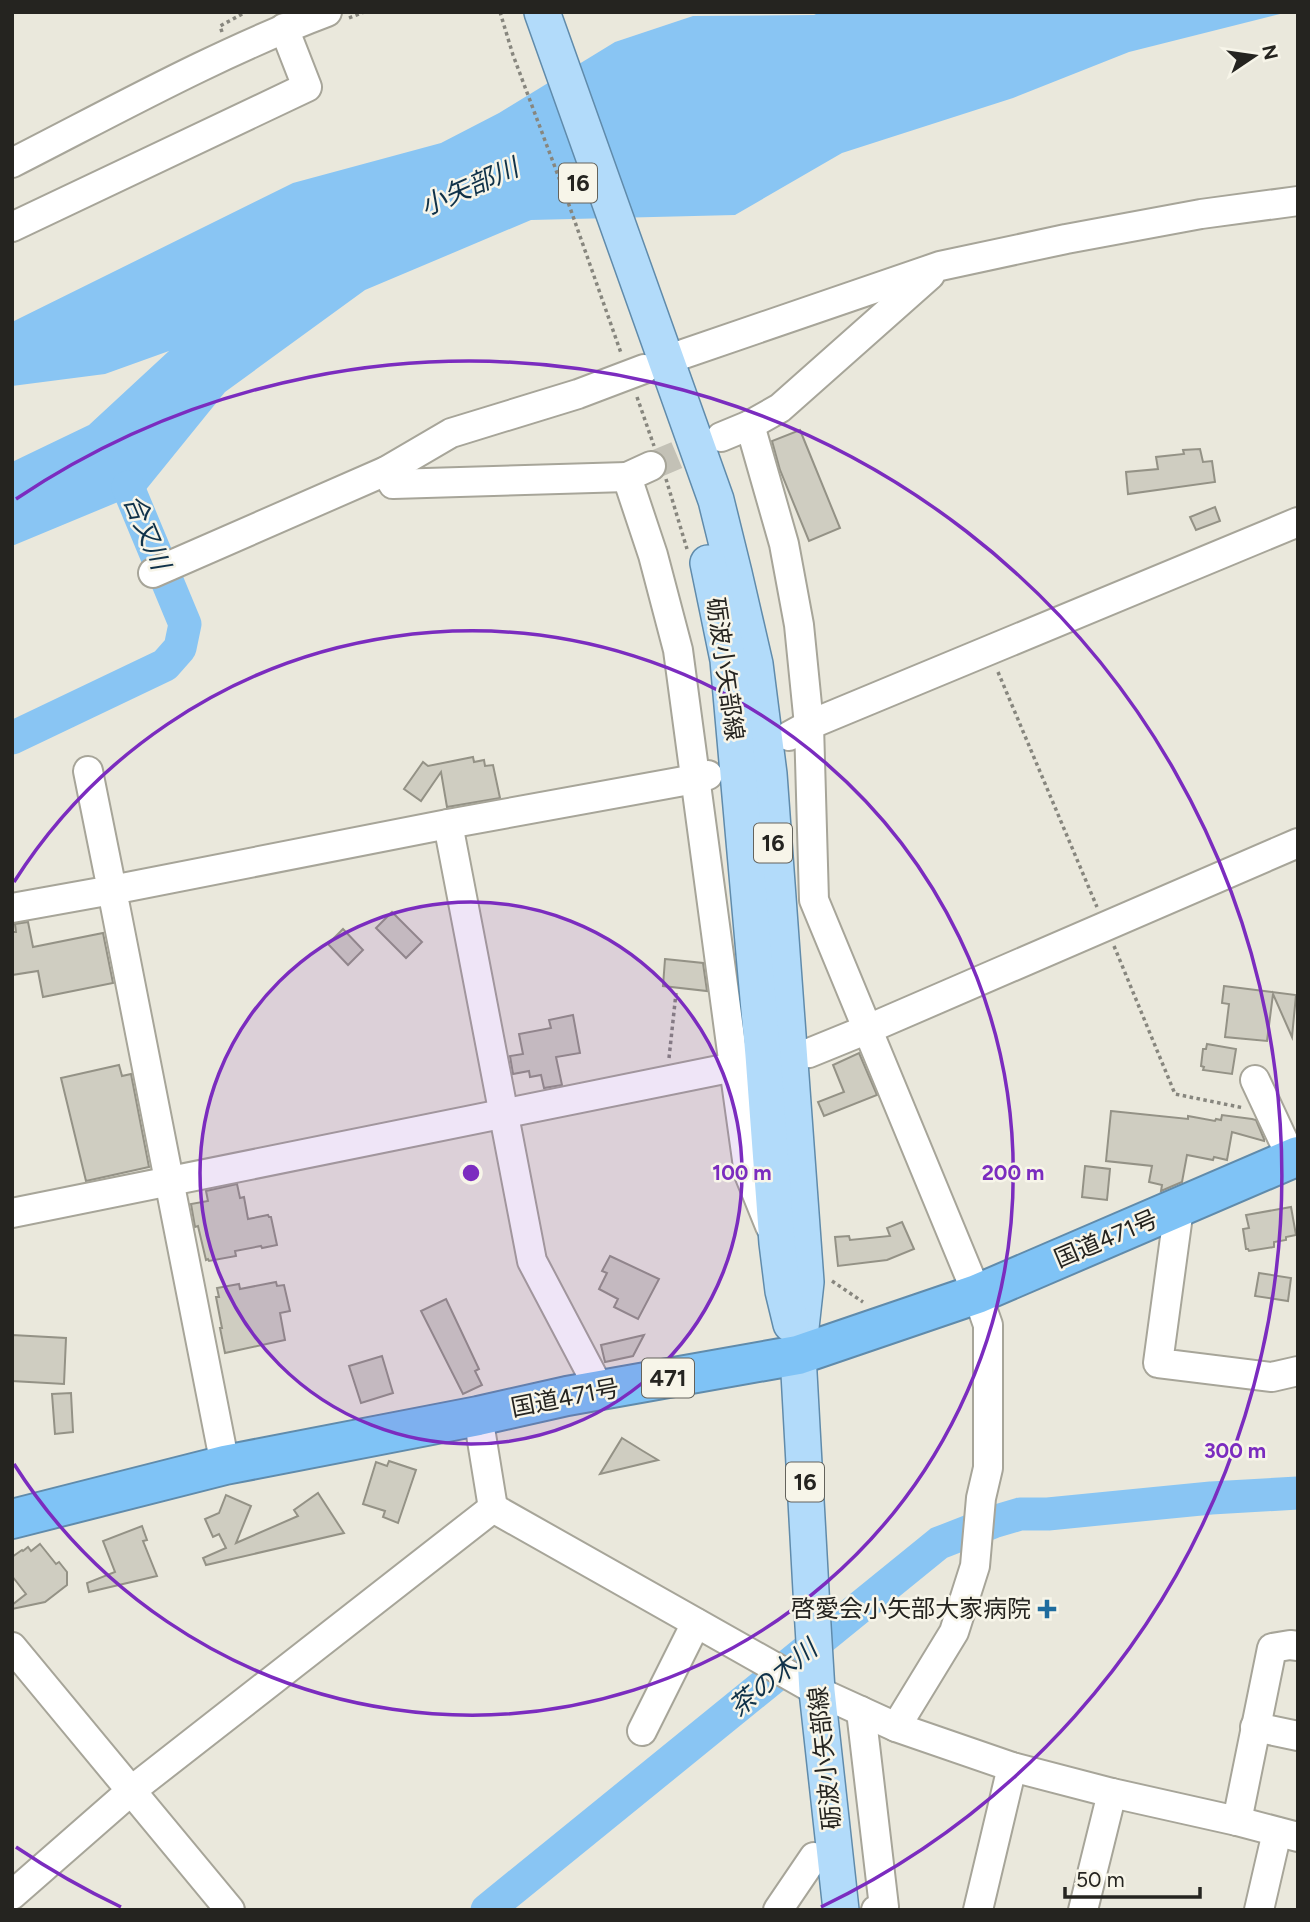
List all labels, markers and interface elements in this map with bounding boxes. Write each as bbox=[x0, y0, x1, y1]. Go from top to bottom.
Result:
north arrow bbox=[1219, 21, 1289, 91]
text: N bbox=[1257, 43, 1283, 62]
water label: 小矢部川 bbox=[415, 150, 526, 223]
road number: 16 bbox=[559, 164, 597, 202]
water label: 合又川 bbox=[117, 490, 178, 577]
street label: 砺波小矢部線 bbox=[701, 596, 750, 742]
road number: 16 bbox=[754, 824, 792, 862]
text: 100 m bbox=[712, 1160, 772, 1185]
text: 200 m bbox=[982, 1160, 1044, 1185]
centre of rings bbox=[459, 1161, 483, 1185]
street label: 国道471号 bbox=[1050, 1204, 1162, 1273]
road number: 471 bbox=[642, 1358, 694, 1398]
street label: 国道471号 bbox=[508, 1373, 622, 1422]
text: 300 m bbox=[1204, 1438, 1266, 1463]
road number: 16 bbox=[786, 1462, 824, 1502]
place label: 啓愛会小矢部大家病院 bbox=[791, 1594, 1031, 1623]
marker: 啓愛会小矢部大家病院 bbox=[1037, 1599, 1057, 1619]
water label: 茶の木川 bbox=[723, 1631, 826, 1723]
street label: 砺波小矢部線 bbox=[803, 1685, 846, 1831]
scale bar bbox=[1065, 1856, 1200, 1900]
text: 50 m bbox=[1076, 1867, 1125, 1892]

